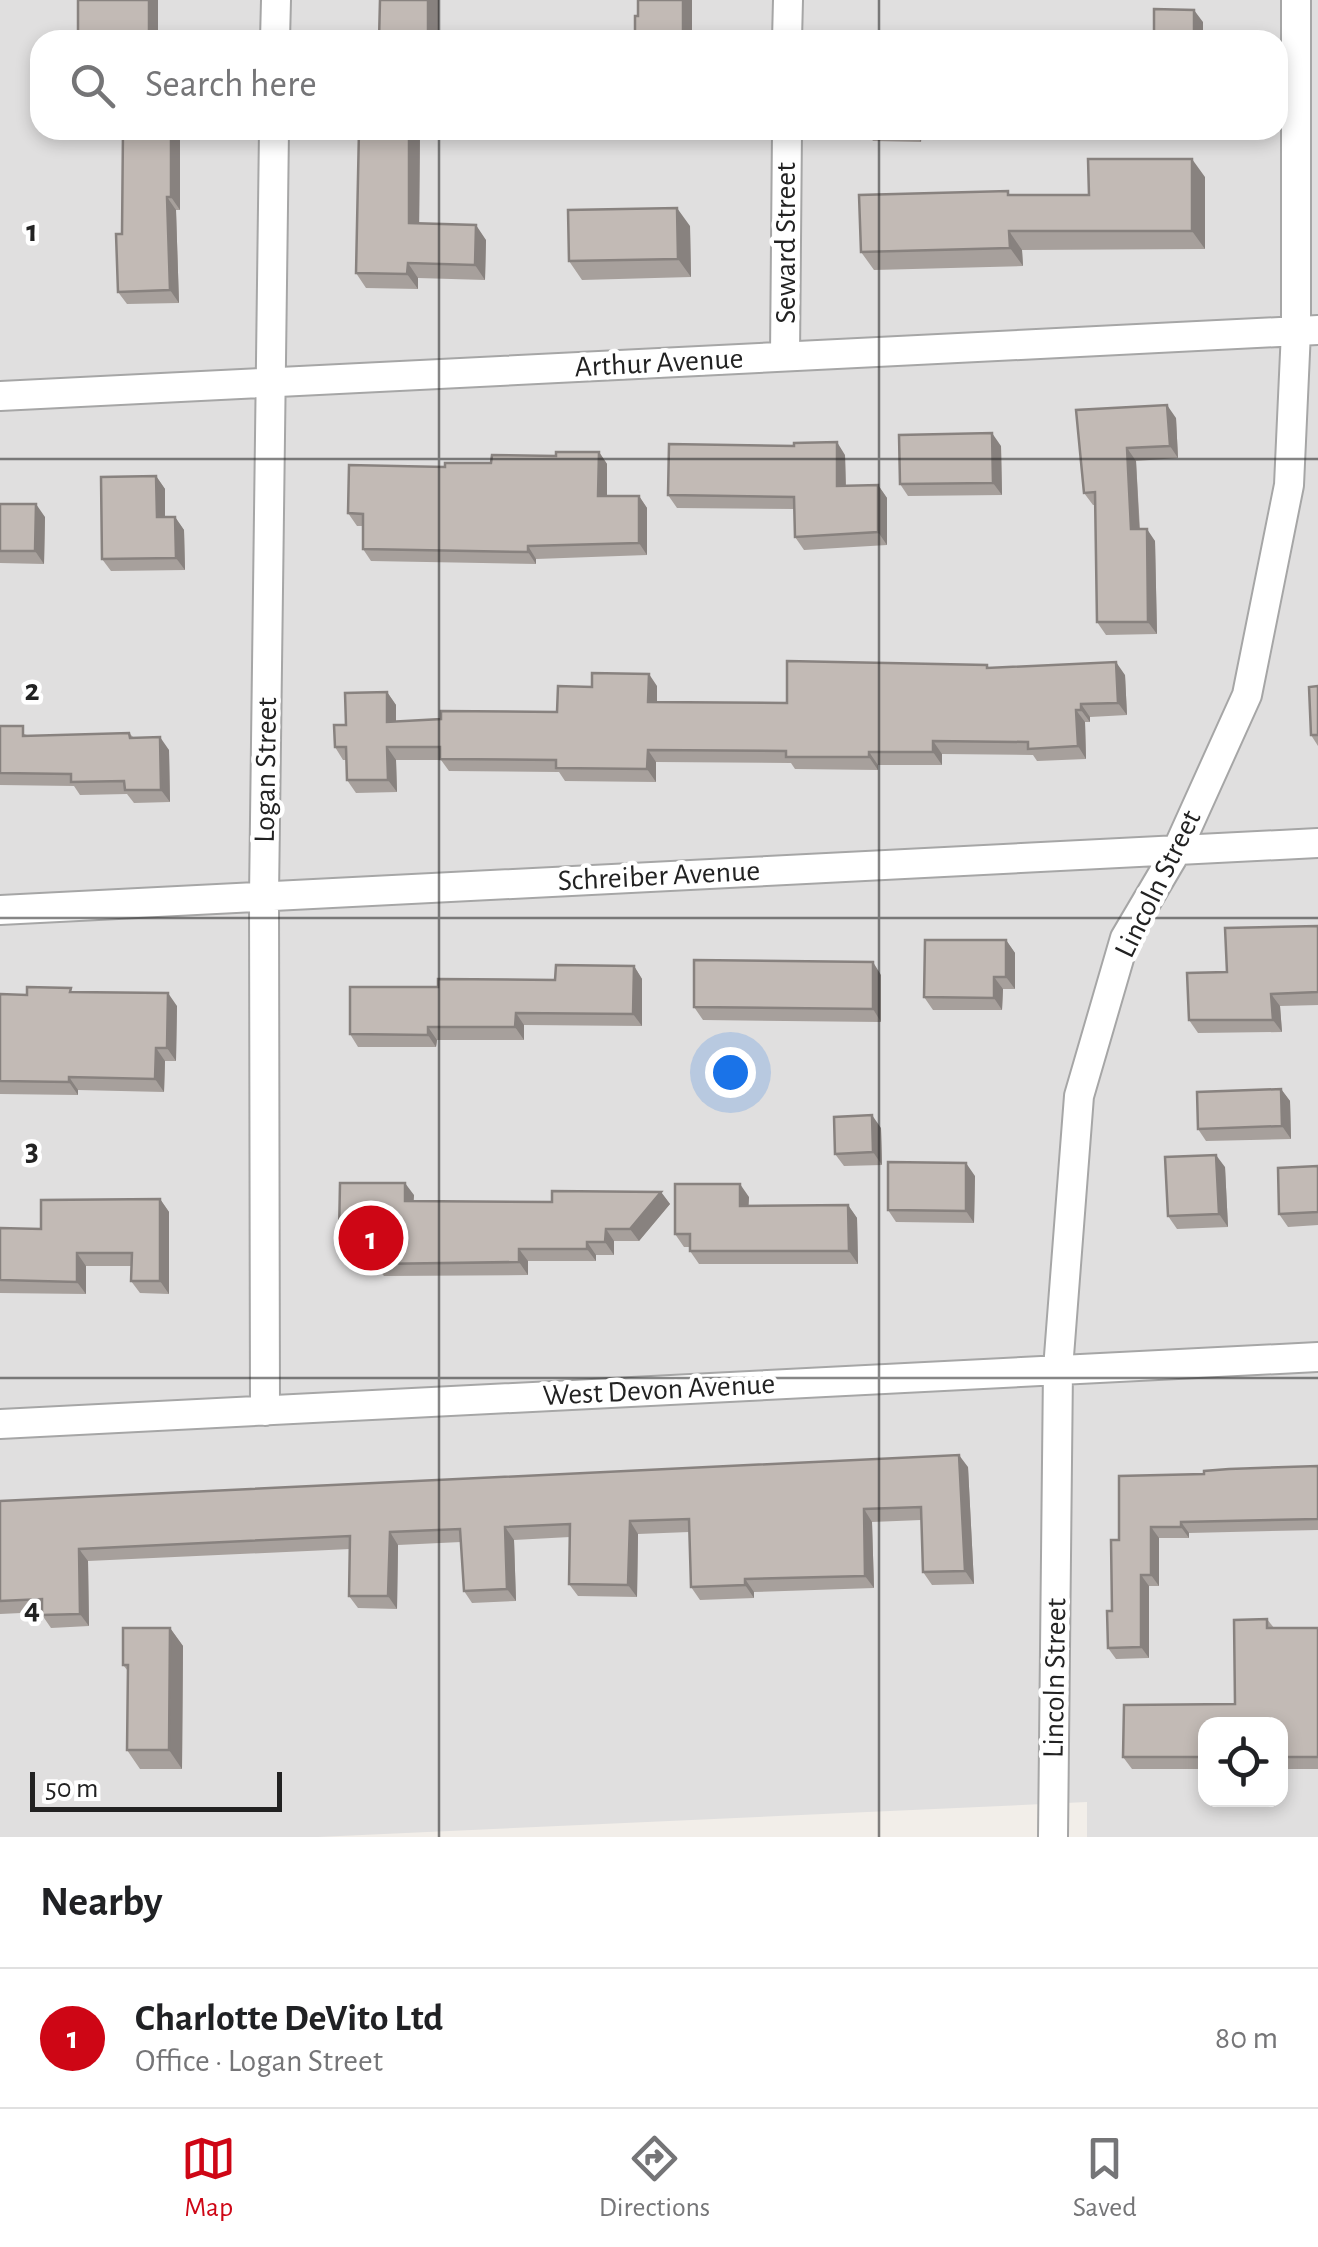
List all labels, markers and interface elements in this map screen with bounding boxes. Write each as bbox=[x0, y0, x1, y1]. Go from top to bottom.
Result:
search box bbox=[30, 30, 1288, 140]
icon: search bbox=[65, 58, 120, 113]
text: Search here bbox=[145, 66, 317, 104]
street label: Seward Street bbox=[771, 162, 801, 324]
text: 1 bbox=[26, 215, 38, 247]
street label: Arthur Avenue bbox=[574, 344, 744, 382]
text: 2 bbox=[24, 674, 40, 706]
street label: Logan Street bbox=[250, 697, 282, 843]
street label: Lincoln Street bbox=[1109, 805, 1207, 962]
street label: Schreiber Avenue bbox=[557, 856, 761, 896]
your location bbox=[705, 1047, 756, 1098]
text: 3 bbox=[25, 1134, 39, 1166]
pin: 1 bbox=[338, 1200, 404, 1276]
street label: West Devon Avenue bbox=[542, 1369, 776, 1411]
text: 4 bbox=[24, 1593, 40, 1625]
street label: Lincoln Street bbox=[1039, 1597, 1071, 1758]
map controls bbox=[1198, 1717, 1288, 1807]
button: locate bbox=[1198, 1717, 1288, 1807]
scale bar bbox=[30, 1767, 282, 1812]
text: 50 m bbox=[45, 1775, 99, 1803]
text: Nearby bbox=[40, 1881, 163, 1923]
text: Charlotte DeVito Ltd bbox=[135, 2000, 443, 2038]
text: 1 bbox=[67, 2022, 78, 2054]
text: 80 m bbox=[1215, 2022, 1278, 2054]
text: Office · Logan Street bbox=[135, 2045, 383, 2077]
tab: Map bbox=[181, 2131, 236, 2225]
tab: Directions bbox=[599, 2131, 710, 2225]
tab: Saved bbox=[1073, 2131, 1137, 2225]

